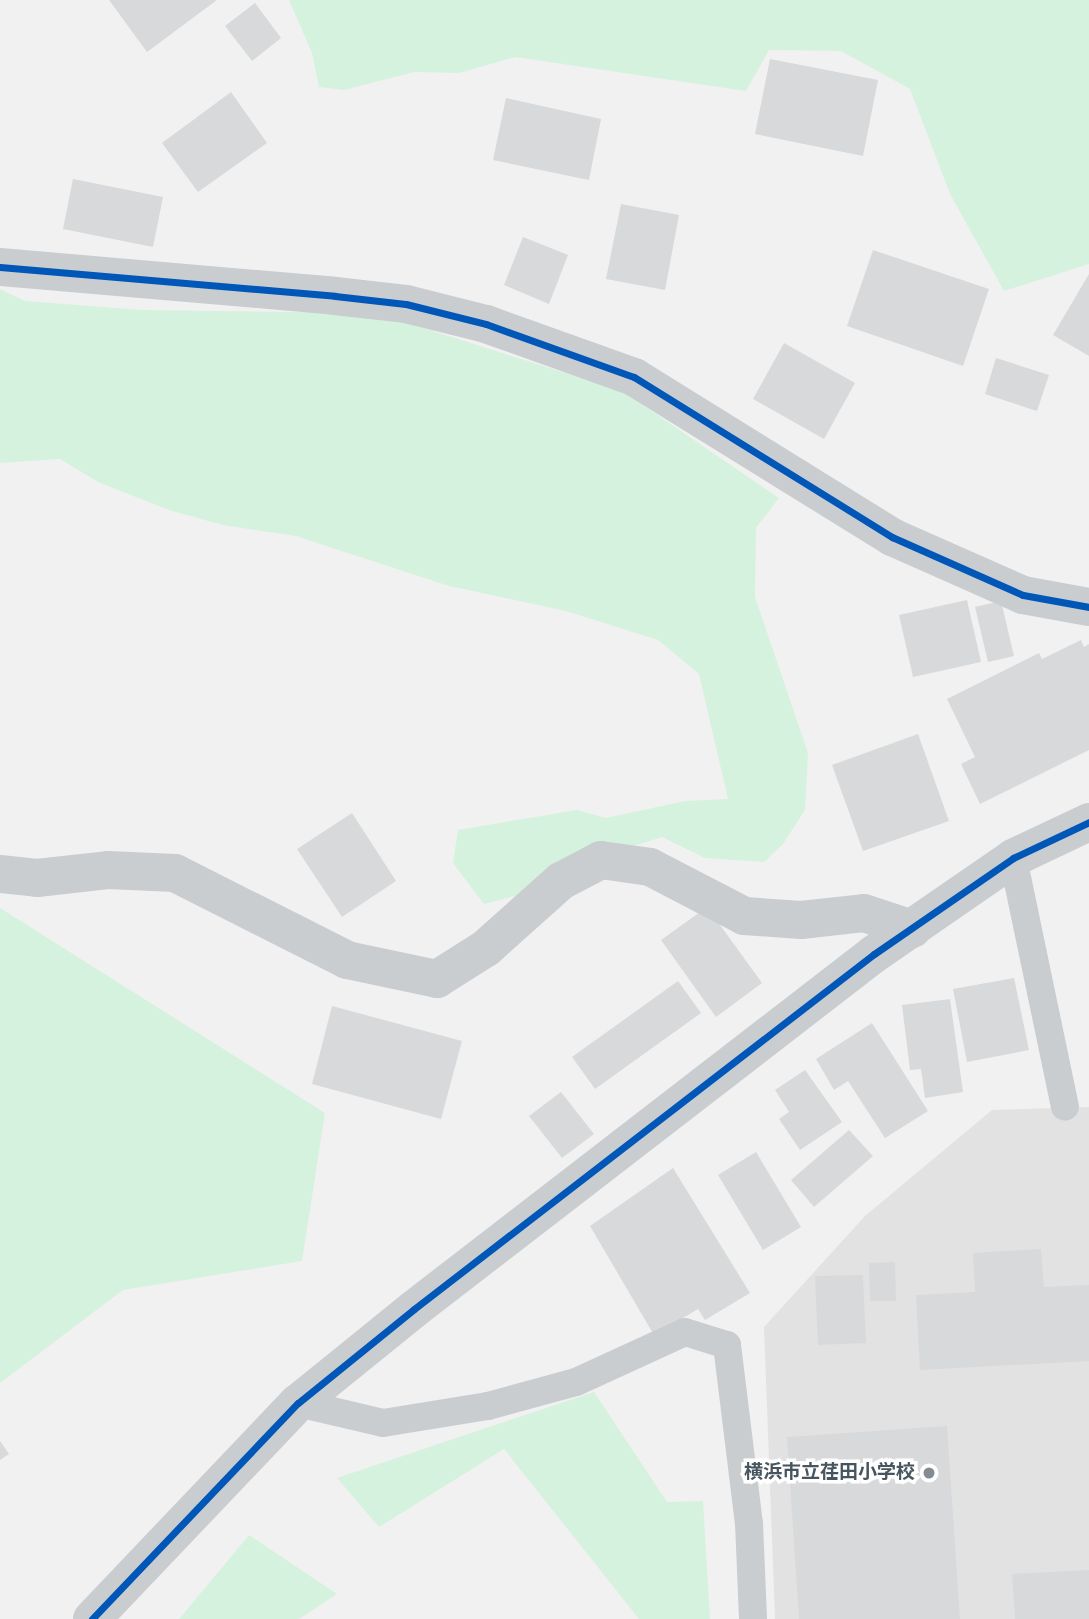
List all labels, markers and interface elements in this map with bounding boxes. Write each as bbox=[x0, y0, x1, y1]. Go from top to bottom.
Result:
place label: 横浜市立荏田小学校 bbox=[744, 1462, 915, 1484]
marker: 横浜市立荏田小学校 bbox=[921, 1465, 937, 1481]

